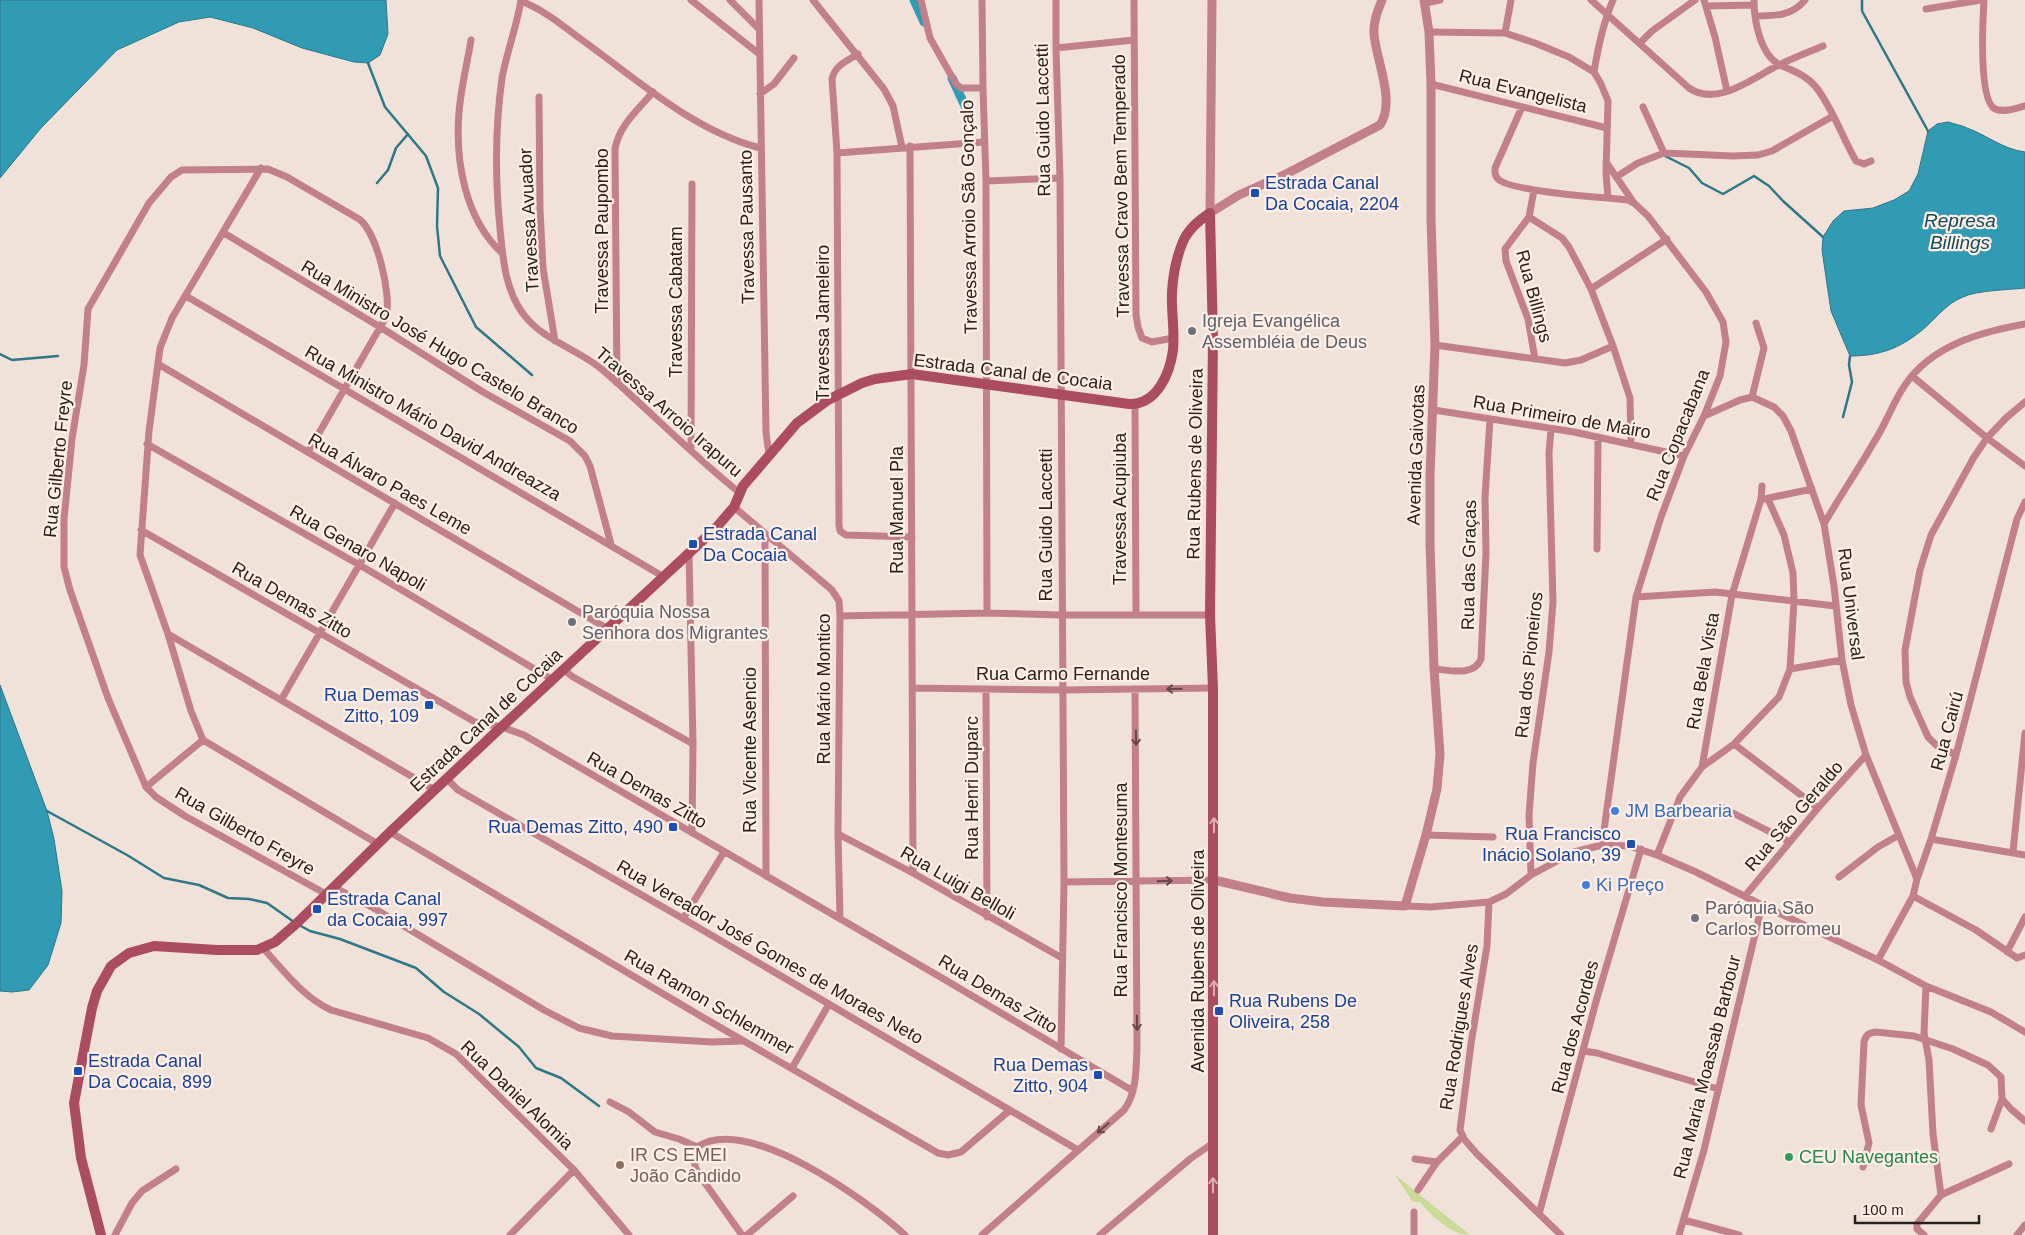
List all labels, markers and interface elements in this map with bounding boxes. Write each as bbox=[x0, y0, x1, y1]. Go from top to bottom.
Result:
street label: Rua Guido Laccetti bbox=[1032, 43, 1054, 197]
street label: Travessa Cravo Bem Temperado bbox=[1109, 54, 1133, 318]
street label: Rua Evangelista bbox=[1457, 65, 1590, 117]
street label: Travessa Arroio São Gonçalo bbox=[957, 100, 981, 334]
street label: Travessa Avuador bbox=[515, 148, 543, 292]
street label: Travessa Paupombo bbox=[592, 148, 612, 314]
street label: Travessa Pausanto bbox=[736, 150, 758, 304]
place label: Estrada Canal Da Cocaia, 2204 bbox=[1265, 173, 1399, 214]
marker: Estrada Canal Da Cocaia, 2204 bbox=[1249, 187, 1261, 199]
water label: Represa Billings bbox=[1924, 210, 1996, 253]
street label: Travessa Cabatam bbox=[666, 226, 686, 378]
street label: Travessa Jameleiro bbox=[813, 245, 833, 401]
street label: Rua Billings bbox=[1512, 248, 1556, 344]
street label: Rua Ministro José Hugo Castelo Branco bbox=[298, 256, 582, 438]
place label: Igreja Evangélica Assembléia de Deus bbox=[1202, 311, 1367, 352]
marker: Igreja Evangélica Assembléia de Deus bbox=[1186, 325, 1198, 337]
street label: Rua Ministro Mário David Andreazza bbox=[302, 341, 565, 505]
street label: Travessa Arroio Irapuru bbox=[592, 343, 746, 481]
street label: Estrada Canal de Cocaia bbox=[912, 350, 1115, 394]
street label: Rua Copacabana bbox=[1642, 365, 1714, 504]
street label: Rua Rubens de Oliveira bbox=[1183, 367, 1207, 560]
street label: Rua Gilberto Freyre bbox=[40, 379, 76, 539]
street label: Avenida Gaivotas bbox=[1404, 384, 1428, 526]
street label: Rua Primeiro de Mairo bbox=[1472, 392, 1652, 442]
street label: Rua Álvaro Paes Leme bbox=[305, 429, 475, 539]
street label: Travessa Acupiuba bbox=[1110, 432, 1130, 585]
street label: Rua Manuel Pla bbox=[887, 445, 907, 574]
street label: Rua Guido Laccetti bbox=[1036, 448, 1056, 602]
street label: Rua das Graças bbox=[1458, 500, 1480, 630]
street label: Rua Genaro Napoli bbox=[286, 501, 430, 595]
place label: Estrada Canal Da Cocaia bbox=[703, 524, 817, 565]
marker: Estrada Canal Da Cocaia bbox=[687, 538, 699, 550]
street label: Rua Universal bbox=[1834, 547, 1868, 661]
street label: Rua Demas Zitto bbox=[229, 558, 355, 642]
street label: Rua dos Pioneiros bbox=[1511, 591, 1547, 739]
place label: Paróquia Nossa Senhora dos Migrantes bbox=[582, 602, 768, 643]
street label: Rua Bela Vista bbox=[1683, 610, 1723, 731]
street label: Rua Mário Montico bbox=[814, 613, 834, 765]
marker: Paróquia Nossa Senhora dos Migrantes bbox=[566, 616, 578, 628]
street label: Estrada Canal de Cocaia bbox=[406, 644, 567, 796]
street label: Rua Carmo Fernande bbox=[976, 664, 1150, 684]
street label: Rua Vicente Asencio bbox=[740, 667, 760, 833]
one-way arrow bbox=[1166, 684, 1182, 694]
place label: Rua Demas Zitto, 109 bbox=[324, 685, 419, 726]
street label: Rua Cairú bbox=[1927, 689, 1967, 773]
marker: Rua Demas Zitto, 109 bbox=[423, 699, 435, 711]
street label: Rua Henri Duparc bbox=[962, 716, 982, 860]
one-way arrow bbox=[1131, 730, 1141, 746]
street label: Rua Demas Zitto bbox=[584, 748, 710, 832]
street label: Rua São Geraldo bbox=[1741, 757, 1847, 875]
street label: Rua Francisco Montesuma bbox=[1111, 781, 1131, 998]
street label: Rua Gilberto Freyre bbox=[172, 783, 318, 879]
place label: JM Barbearia bbox=[1625, 801, 1733, 821]
marker: JM Barbearia bbox=[1609, 805, 1621, 817]
place label: Rua Demas Zitto, 490 bbox=[488, 817, 663, 837]
one-way arrow bbox=[1209, 818, 1219, 834]
marker: Rua Demas Zitto, 490 bbox=[667, 821, 679, 833]
place label: Rua Francisco Inácio Solano, 39 bbox=[1482, 824, 1621, 865]
marker: Rua Francisco Inácio Solano, 39 bbox=[1625, 838, 1637, 850]
street label: Rua Luigi Belloli bbox=[897, 842, 1019, 924]
street label: Avenida Rubens de Oliveira bbox=[1188, 849, 1208, 1072]
street label: Rua Vereador José Gomes de Moraes Neto bbox=[613, 856, 927, 1048]
place label: Ki Preço bbox=[1596, 875, 1664, 895]
one-way arrow bbox=[1157, 877, 1173, 886]
marker: Ki Preço bbox=[1580, 879, 1592, 891]
place label: Estrada Canal da Cocaia, 997 bbox=[327, 889, 448, 930]
place label: Paróquia São Carlos Borromeu bbox=[1705, 898, 1841, 939]
marker: Estrada Canal da Cocaia, 997 bbox=[311, 903, 323, 915]
marker: Paróquia São Carlos Borromeu bbox=[1689, 912, 1701, 924]
street label: Rua Rodrigues Alves bbox=[1436, 942, 1482, 1112]
street label: Rua Ramon Schlemmer bbox=[621, 945, 797, 1059]
street label: Rua Demas Zitto bbox=[935, 951, 1061, 1037]
street label: Rua Maria Moassab Barbour bbox=[1669, 953, 1745, 1181]
street label: Rua dos Acordes bbox=[1548, 958, 1602, 1096]
one-way arrow bbox=[1209, 980, 1219, 996]
place label: Rua Rubens De Oliveira, 258 bbox=[1229, 991, 1357, 1032]
marker: Rua Rubens De Oliveira, 258 bbox=[1213, 1005, 1225, 1017]
one-way arrow bbox=[1132, 1014, 1142, 1031]
street label: Rua Daniel Alomia bbox=[457, 1036, 578, 1154]
place label: Estrada Canal Da Cocaia, 899 bbox=[88, 1051, 212, 1092]
place label: Rua Demas Zitto, 904 bbox=[993, 1055, 1088, 1096]
marker: Estrada Canal Da Cocaia, 899 bbox=[72, 1065, 84, 1077]
marker: Rua Demas Zitto, 904 bbox=[1092, 1069, 1104, 1081]
one-way arrow bbox=[1097, 1122, 1110, 1134]
place label: IR CS EMEI João Cândido bbox=[630, 1145, 741, 1186]
place label: CEU Navegantes bbox=[1799, 1147, 1938, 1167]
marker: CEU Navegantes bbox=[1783, 1151, 1795, 1163]
marker: IR CS EMEI João Cândido bbox=[614, 1159, 626, 1171]
one-way arrow bbox=[1208, 1178, 1218, 1194]
scale bar bbox=[1855, 1192, 1979, 1224]
text: 100 m bbox=[1862, 1201, 1904, 1218]

